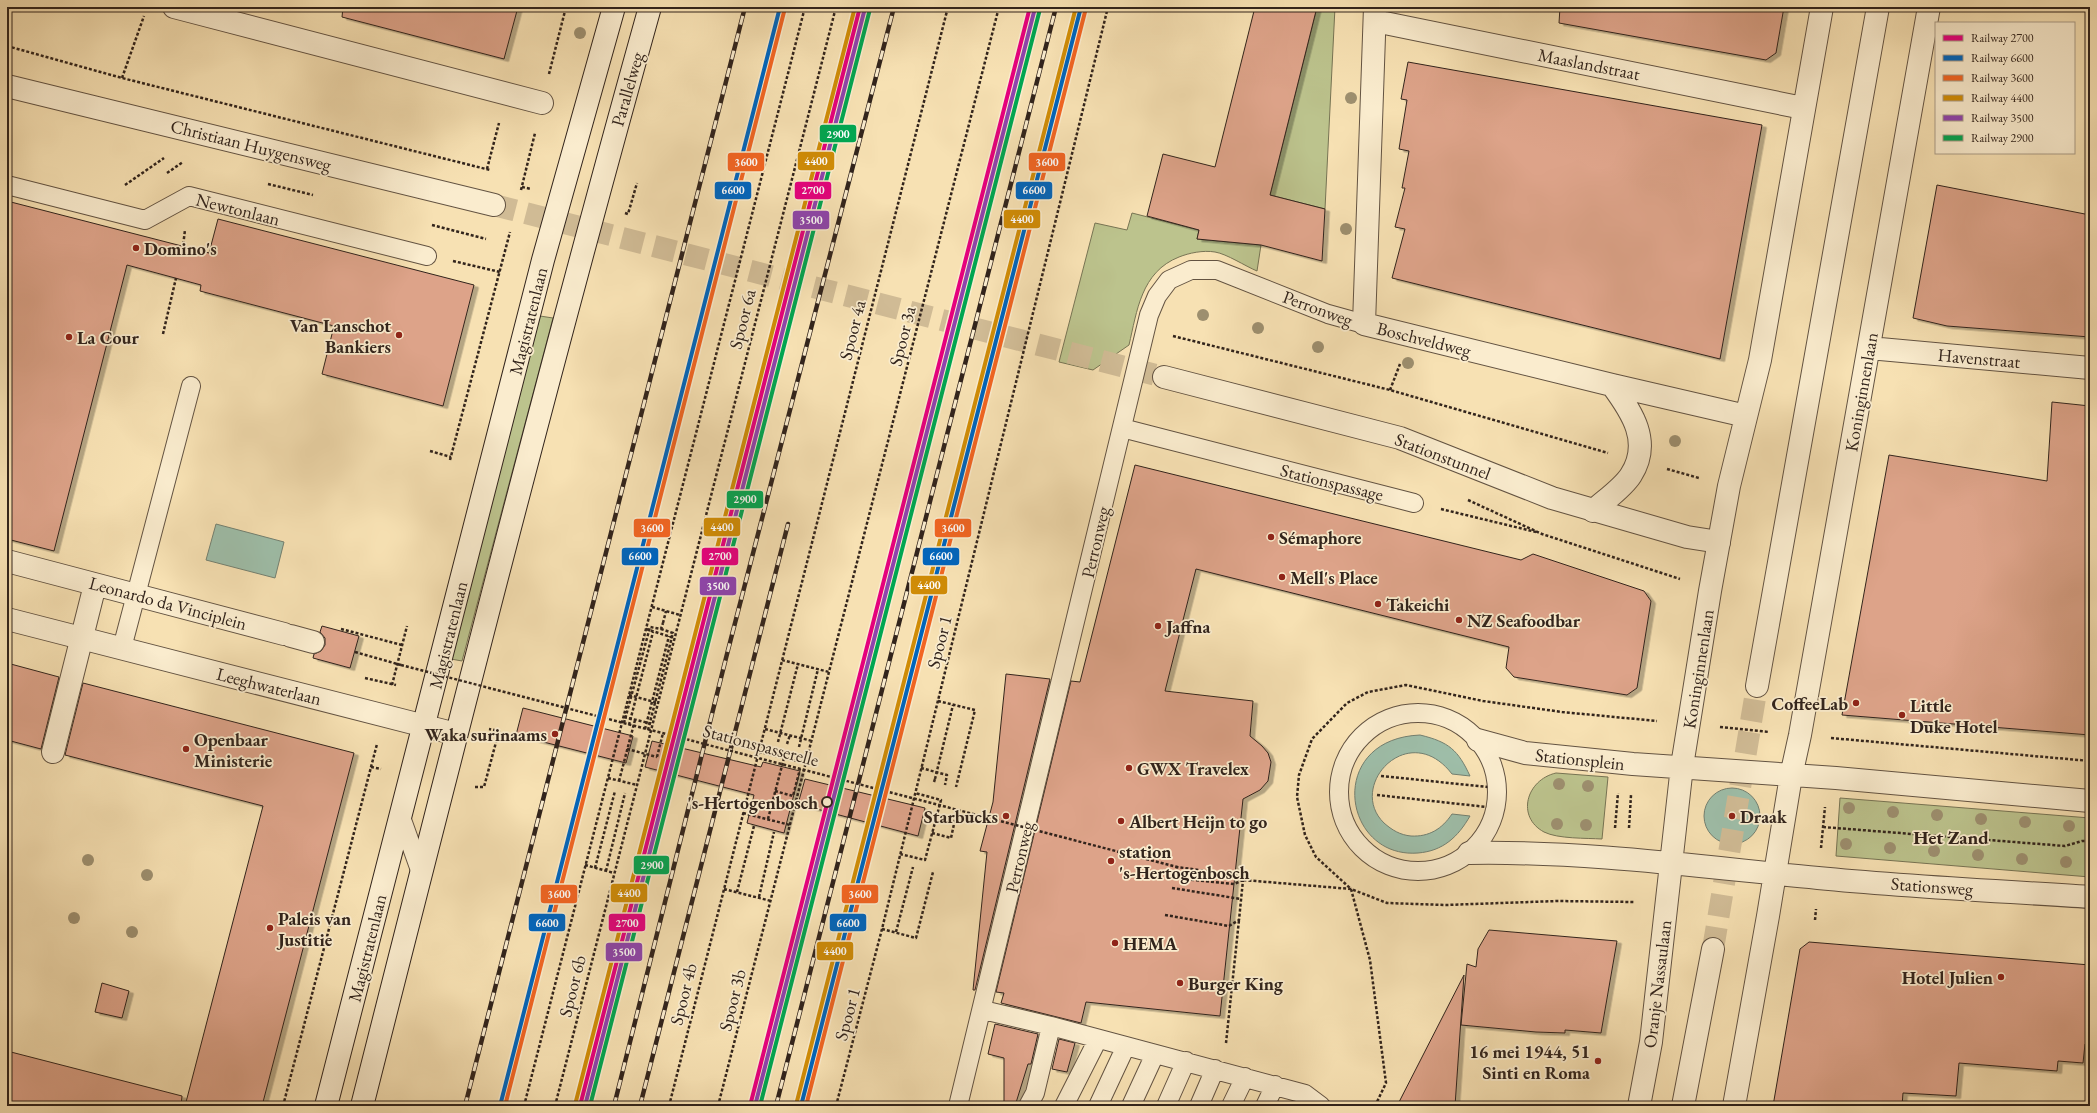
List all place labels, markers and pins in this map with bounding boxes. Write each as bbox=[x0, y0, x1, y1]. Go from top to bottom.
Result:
place label: Domino's bbox=[144, 237, 217, 260]
marker: Domino's bbox=[131, 243, 141, 253]
place label: Van Lanschot Bankiers bbox=[290, 314, 391, 358]
place label: La Cour bbox=[77, 326, 139, 349]
marker: Van Lanschot Bankiers bbox=[394, 330, 404, 340]
marker: La Cour bbox=[64, 332, 74, 342]
place label: Sémaphore bbox=[1279, 526, 1362, 549]
marker: Sémaphore bbox=[1266, 532, 1276, 542]
place label: Mell's Place bbox=[1290, 566, 1378, 589]
marker: Mell's Place bbox=[1277, 572, 1287, 582]
place label: Takeichi bbox=[1386, 593, 1450, 616]
marker: Takeichi bbox=[1373, 599, 1383, 609]
place label: NZ Seafoodbar bbox=[1467, 609, 1581, 632]
place label: Jaffna bbox=[1164, 615, 1210, 638]
marker: NZ Seafoodbar bbox=[1454, 615, 1464, 625]
marker: Jaffna bbox=[1153, 621, 1163, 631]
place label: CoffeeLab bbox=[1772, 692, 1848, 715]
place label: Little Duke Hotel bbox=[1910, 694, 1998, 738]
marker: CoffeeLab bbox=[1851, 698, 1861, 708]
marker: Little Duke Hotel bbox=[1897, 710, 1907, 720]
place label: Waka surinaams bbox=[425, 723, 547, 746]
place label: Openbaar Ministerie bbox=[194, 728, 273, 772]
marker: Waka surinaams bbox=[550, 729, 560, 739]
marker: Openbaar Ministerie bbox=[181, 744, 191, 754]
place label: GWX Travelex bbox=[1137, 757, 1249, 780]
marker: GWX Travelex bbox=[1124, 763, 1134, 773]
place label: 's-Hertogenbosch bbox=[687, 791, 818, 814]
marker: 's-Hertogenbosch bbox=[821, 796, 833, 808]
place label: Starbucks bbox=[924, 805, 998, 828]
place label: Draak bbox=[1740, 805, 1788, 828]
place label: Albert Heijn to go bbox=[1128, 810, 1267, 833]
marker: Starbucks bbox=[1001, 811, 1011, 821]
marker: Draak bbox=[1727, 811, 1737, 821]
marker: Albert Heijn to go bbox=[1116, 816, 1126, 826]
place label: station 's-Hertogenbosch bbox=[1119, 840, 1250, 884]
marker: station 's-Hertogenbosch bbox=[1106, 856, 1116, 866]
place label: Paleis van Justitie bbox=[276, 907, 351, 951]
marker: Paleis van Justitie bbox=[265, 923, 275, 933]
place label: HEMA bbox=[1123, 932, 1178, 955]
marker: HEMA bbox=[1110, 938, 1120, 948]
place label: Hotel Julien bbox=[1902, 966, 1993, 989]
place label: Burger King bbox=[1188, 972, 1284, 995]
marker: Hotel Julien bbox=[1996, 972, 2006, 982]
marker: Burger King bbox=[1175, 978, 1185, 988]
place label: 16 mei 1944, 51 Sinti en Roma bbox=[1469, 1040, 1590, 1084]
marker: 16 mei 1944, 51 Sinti en Roma bbox=[1593, 1056, 1603, 1066]

